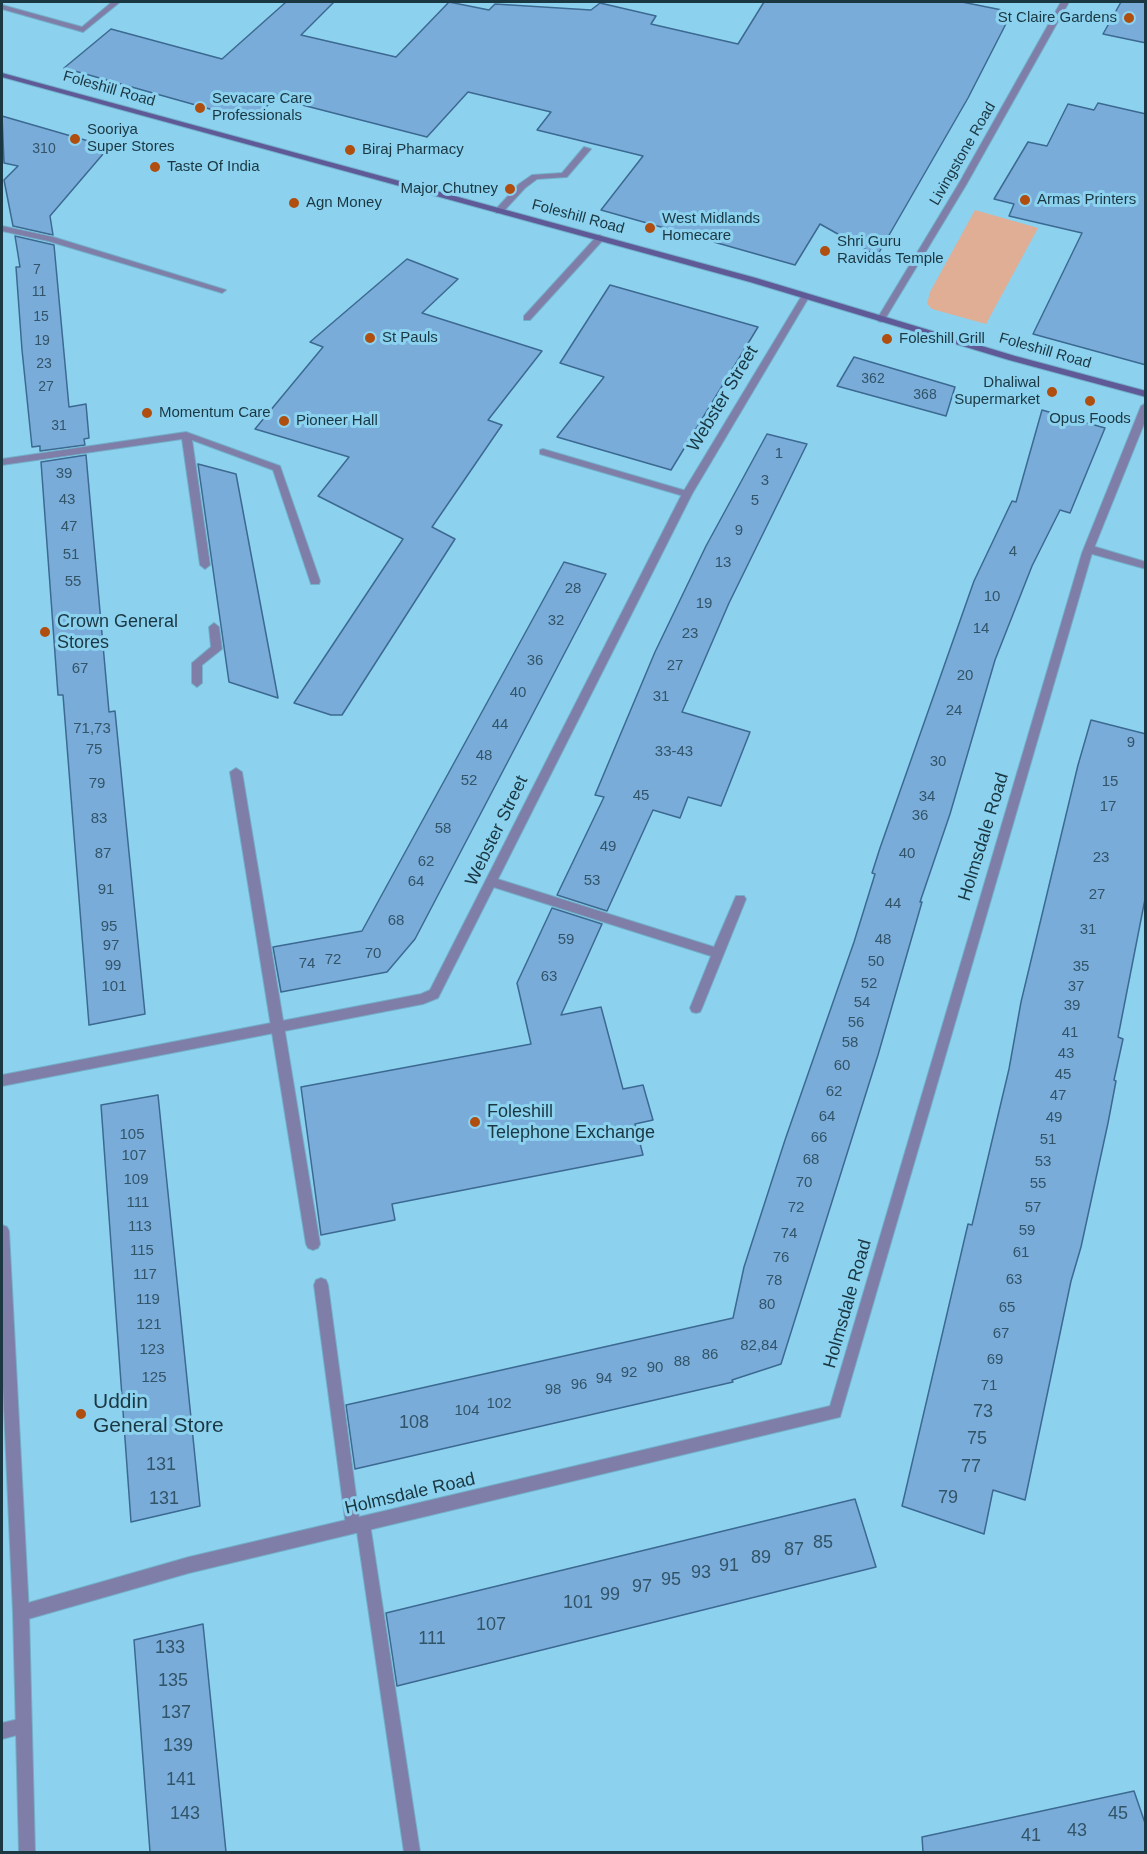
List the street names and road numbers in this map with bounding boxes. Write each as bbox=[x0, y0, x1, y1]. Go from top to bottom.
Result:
street label: Foleshill Road bbox=[61, 67, 157, 111]
street label: Livingstone Road bbox=[926, 99, 1000, 209]
street label: Foleshill Road bbox=[530, 196, 626, 238]
street label: Foleshill Road bbox=[997, 329, 1093, 373]
street label: Webster Street bbox=[683, 342, 763, 456]
street label: Holmsdale Road bbox=[954, 770, 1014, 904]
street label: Webster Street bbox=[461, 772, 533, 890]
street label: Holmsdale Road bbox=[819, 1237, 877, 1371]
street label: Holmsdale Road bbox=[343, 1469, 477, 1519]

